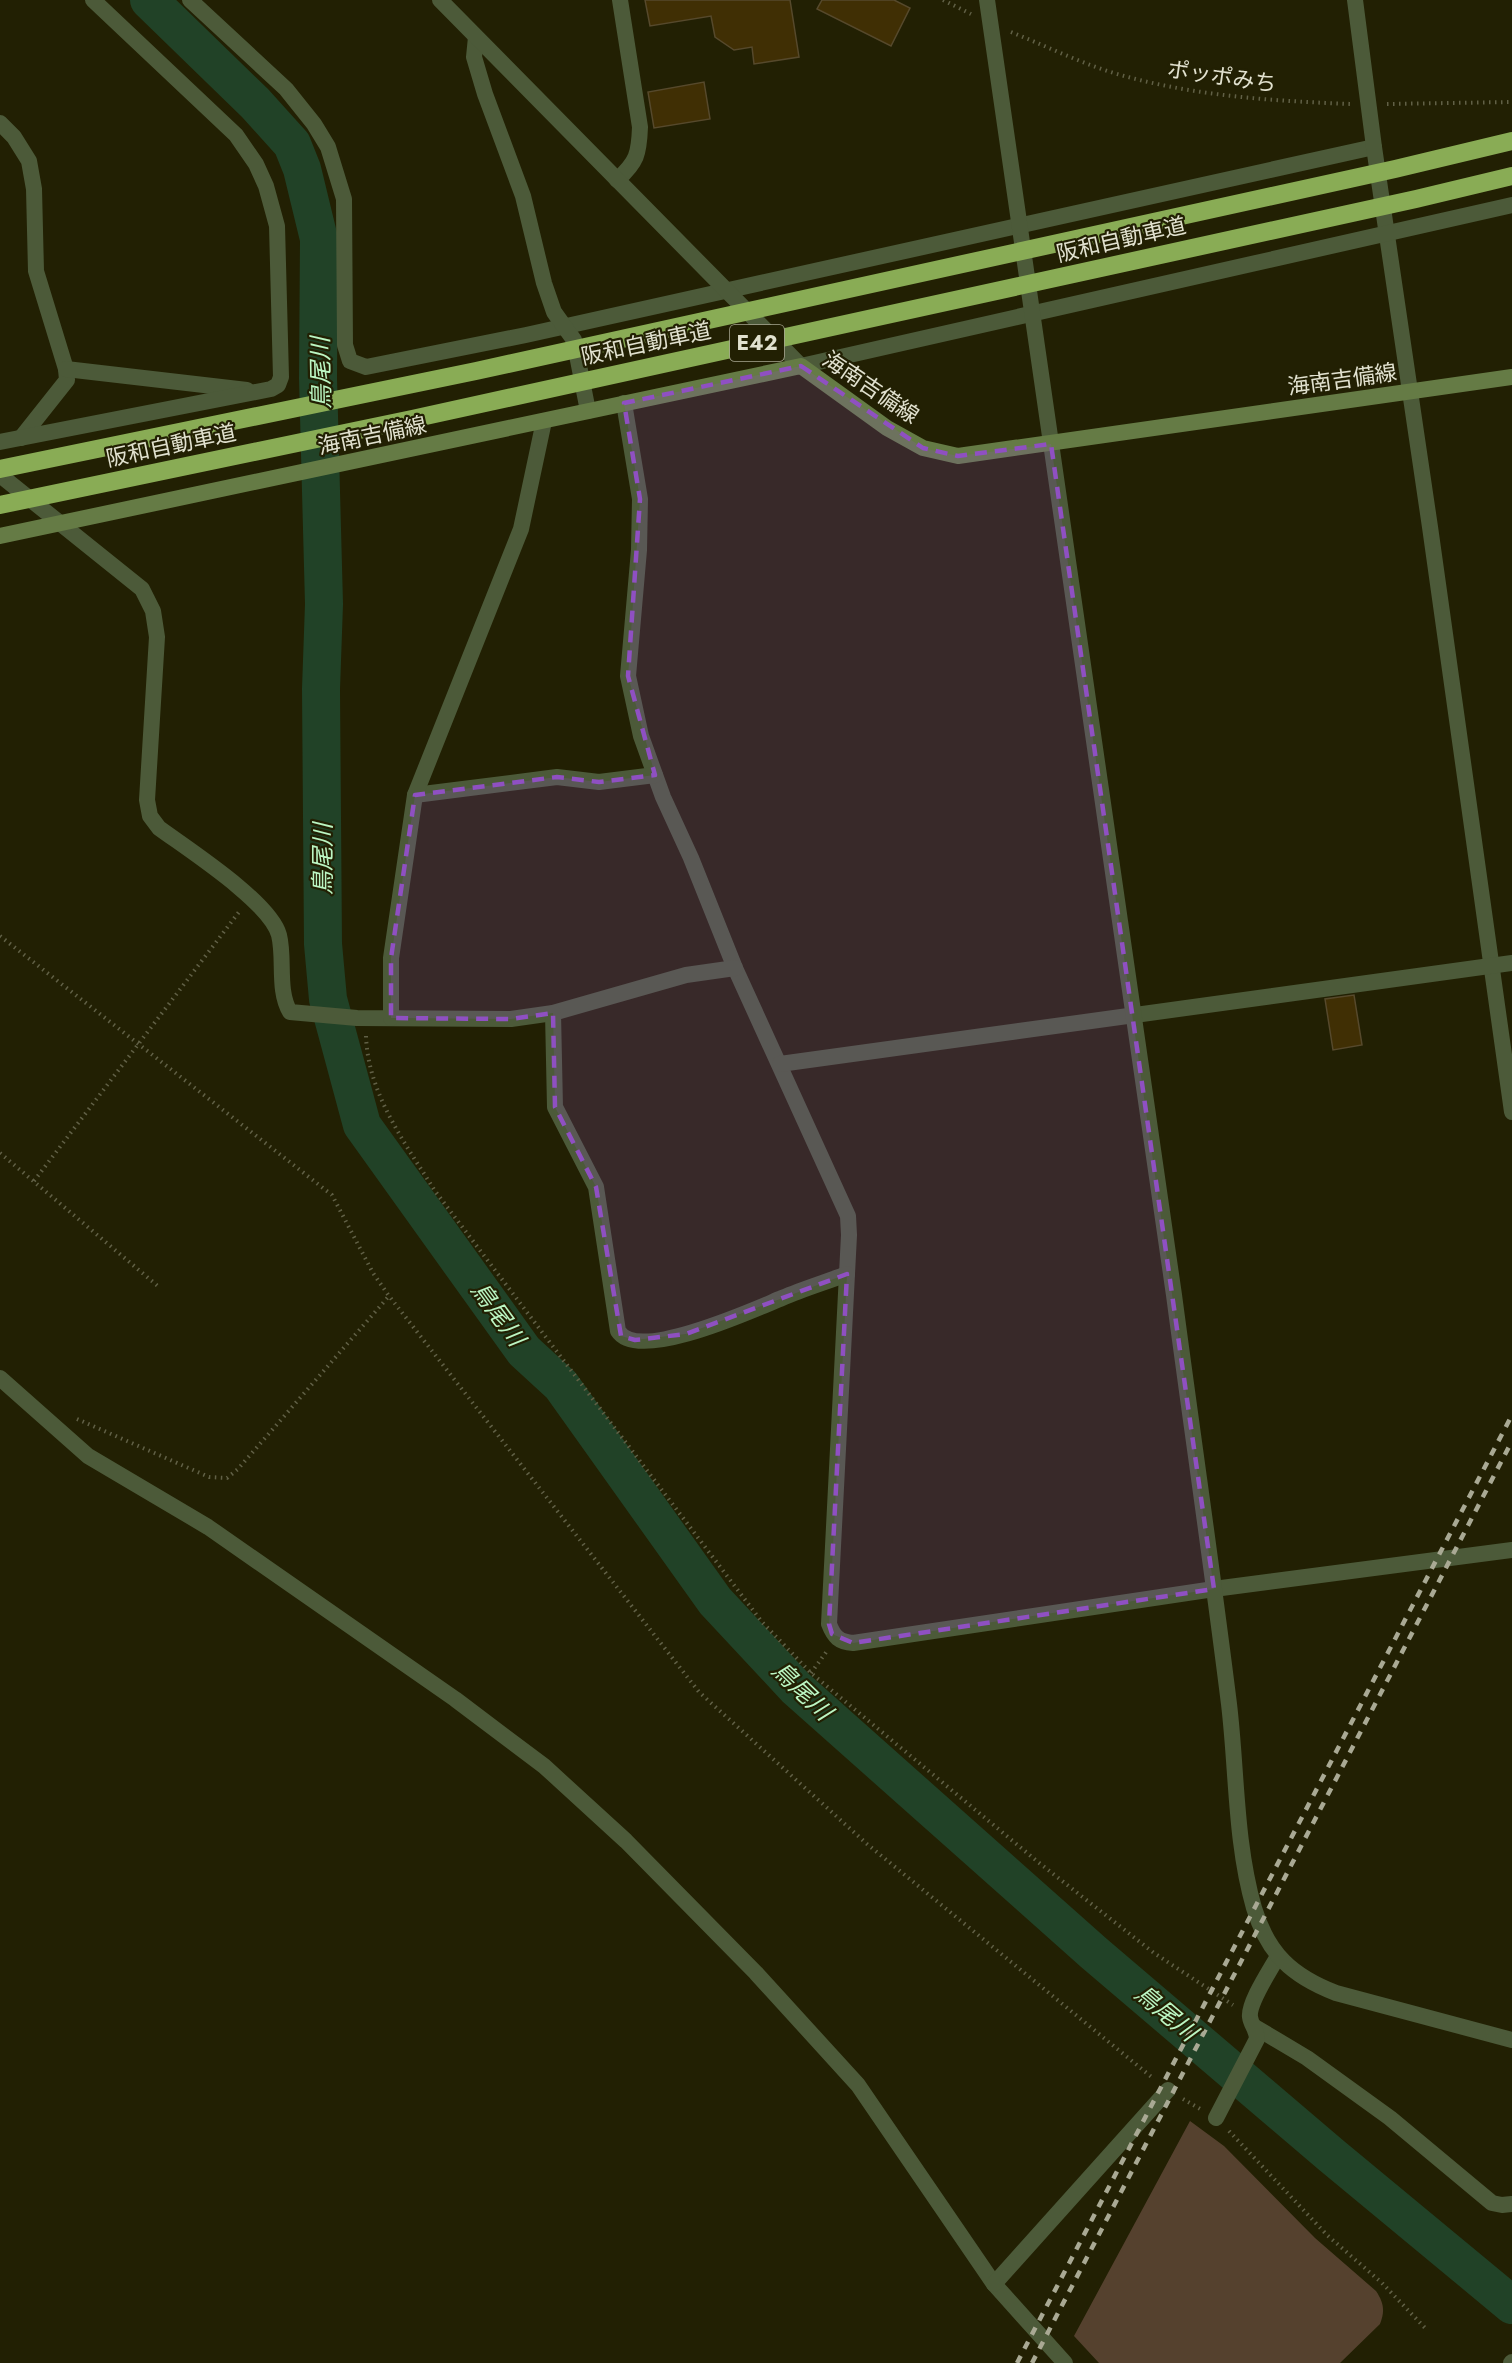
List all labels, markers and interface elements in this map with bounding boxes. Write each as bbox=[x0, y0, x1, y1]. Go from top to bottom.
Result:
street label: ポッポみち bbox=[1165, 53, 1279, 99]
street label: 阪和自動車道 bbox=[1053, 209, 1189, 269]
street label: 阪和自動車道 bbox=[578, 314, 714, 372]
road number: E42 bbox=[730, 325, 784, 361]
water label: 鳥尾川 bbox=[302, 334, 339, 409]
street label: 海南吉備線 bbox=[816, 343, 926, 431]
street label: 海南吉備線 bbox=[1285, 356, 1399, 402]
street label: 海南吉備線 bbox=[315, 408, 429, 462]
street label: 阪和自動車道 bbox=[103, 416, 239, 474]
water label: 鳥尾川 bbox=[305, 820, 340, 895]
water label: 鳥尾川 bbox=[463, 1274, 535, 1356]
water label: 鳥尾川 bbox=[764, 1653, 843, 1730]
water label: 鳥尾川 bbox=[1127, 1976, 1207, 2051]

